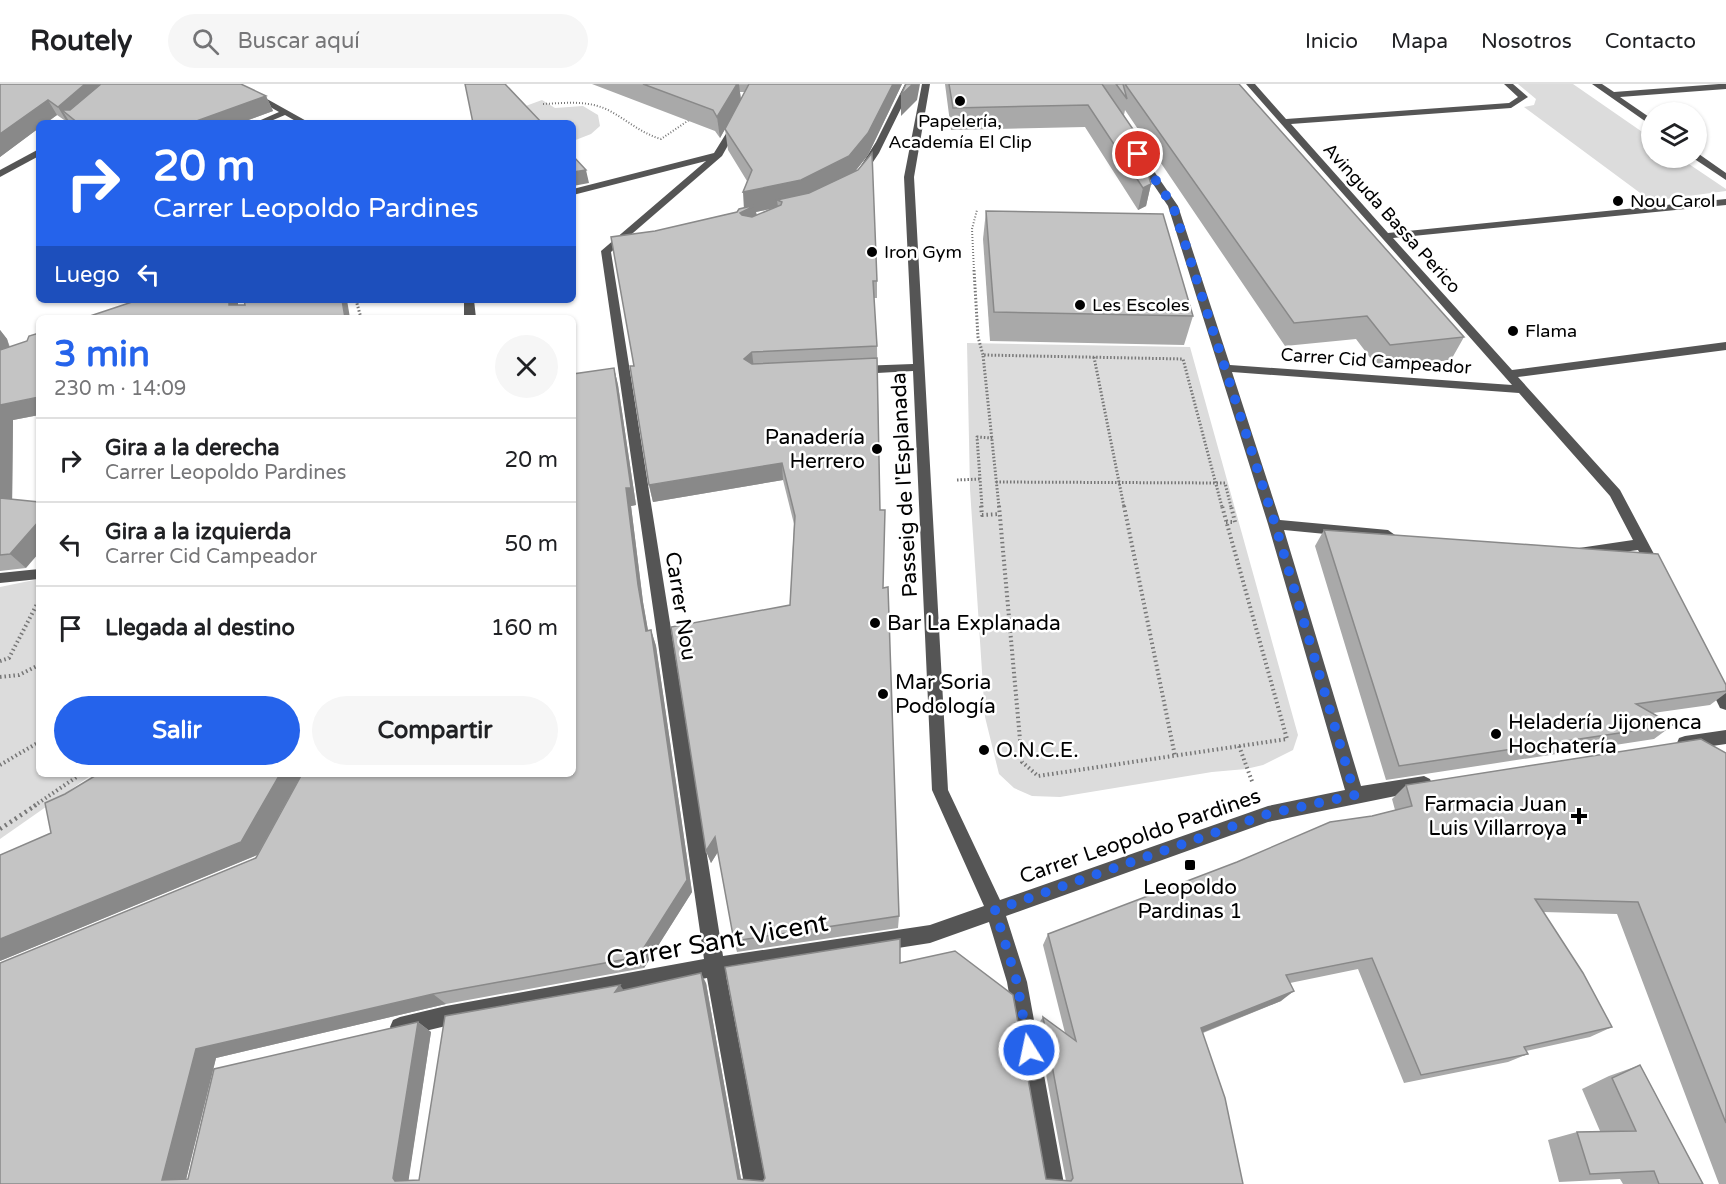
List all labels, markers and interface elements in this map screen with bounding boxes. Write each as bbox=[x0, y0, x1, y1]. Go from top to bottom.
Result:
search box bbox=[168, 14, 588, 68]
text: Routely bbox=[30, 24, 132, 58]
icon: search bbox=[189, 25, 222, 58]
text: Buscar aquí bbox=[237, 28, 360, 54]
text: Inicio bbox=[1305, 29, 1358, 54]
text: Mapa bbox=[1391, 29, 1448, 54]
text: Nosotros bbox=[1481, 29, 1572, 54]
text: Contacto bbox=[1605, 29, 1696, 54]
marker: Papelería, Academía El Clip bbox=[953, 94, 967, 108]
map controls bbox=[1641, 102, 1707, 168]
button: layers bbox=[1641, 102, 1707, 168]
place label: Papelería, Academía El Clip bbox=[888, 110, 1032, 153]
pin bbox=[1112, 128, 1163, 179]
icon: arrive bbox=[1121, 137, 1154, 170]
street label: Avinguda Bassa Perico bbox=[1319, 138, 1465, 298]
text: 20 m bbox=[153, 141, 255, 192]
icon: right bbox=[54, 144, 132, 222]
place label: Nou Carol bbox=[1630, 190, 1715, 212]
text: Carrer Leopoldo Pardines bbox=[153, 192, 479, 225]
marker: Nou Carol bbox=[1611, 194, 1625, 208]
place label: Iron Gym bbox=[884, 241, 962, 263]
marker: Iron Gym bbox=[865, 245, 879, 259]
icon: left bbox=[132, 258, 165, 291]
text: Luego bbox=[54, 262, 120, 288]
place label: Les Escoles bbox=[1092, 294, 1190, 316]
marker: Les Escoles bbox=[1073, 298, 1087, 312]
place label: Flama bbox=[1525, 320, 1577, 342]
marker: Flama bbox=[1506, 324, 1520, 338]
text: 3 min bbox=[54, 333, 150, 376]
button: close bbox=[495, 335, 558, 398]
street label: Carrer Cid Campeador bbox=[1280, 343, 1472, 379]
street label: Passeig de l'Esplanada bbox=[886, 372, 923, 598]
text: 230 m · 14:09 bbox=[54, 377, 186, 401]
place label: Panadería Herrero bbox=[765, 425, 865, 474]
text: Gira a la derecha bbox=[105, 435, 280, 461]
marker: Panadería Herrero bbox=[870, 442, 884, 456]
icon: right bbox=[54, 444, 87, 477]
text: 20 m bbox=[504, 447, 558, 473]
text: Carrer Leopoldo Pardines bbox=[105, 461, 346, 485]
text: Gira a la izquierda bbox=[105, 519, 291, 545]
icon: left bbox=[54, 528, 87, 561]
text: 50 m bbox=[504, 531, 558, 557]
text: Carrer Cid Campeador bbox=[105, 545, 317, 569]
street label: Carrer Nou bbox=[660, 550, 701, 662]
place label: Bar La Explanada bbox=[887, 611, 1061, 636]
icon: arrive bbox=[54, 612, 87, 645]
text: Llegada al destino bbox=[105, 615, 295, 641]
text: 160 m bbox=[491, 615, 558, 641]
marker: Bar La Explanada bbox=[868, 616, 882, 630]
place label: Mar Soria Podología bbox=[895, 670, 996, 719]
marker: Mar Soria Podología bbox=[876, 687, 890, 701]
button: Salir bbox=[54, 696, 300, 765]
button: Compartir bbox=[312, 696, 558, 765]
place label: Heladería Jijonenca Hochatería bbox=[1508, 710, 1702, 759]
marker: Heladería Jijonenca Hochatería bbox=[1489, 727, 1503, 741]
place label: O.N.C.E. bbox=[996, 738, 1079, 763]
marker: O.N.C.E. bbox=[977, 743, 991, 757]
street label: Carrer Leopoldo Pardines bbox=[1016, 783, 1264, 890]
place label: Farmacia Juan Luis Villarroya bbox=[1424, 792, 1567, 841]
marker: Farmacia Juan Luis Villarroya bbox=[1572, 809, 1586, 823]
marker: Leopoldo Pardinas 1 bbox=[1183, 858, 1197, 872]
place label: Leopoldo Pardinas 1 bbox=[1138, 875, 1242, 924]
street label: Carrer Sant Vicent bbox=[604, 907, 830, 976]
position arrow bbox=[997, 1018, 1061, 1082]

